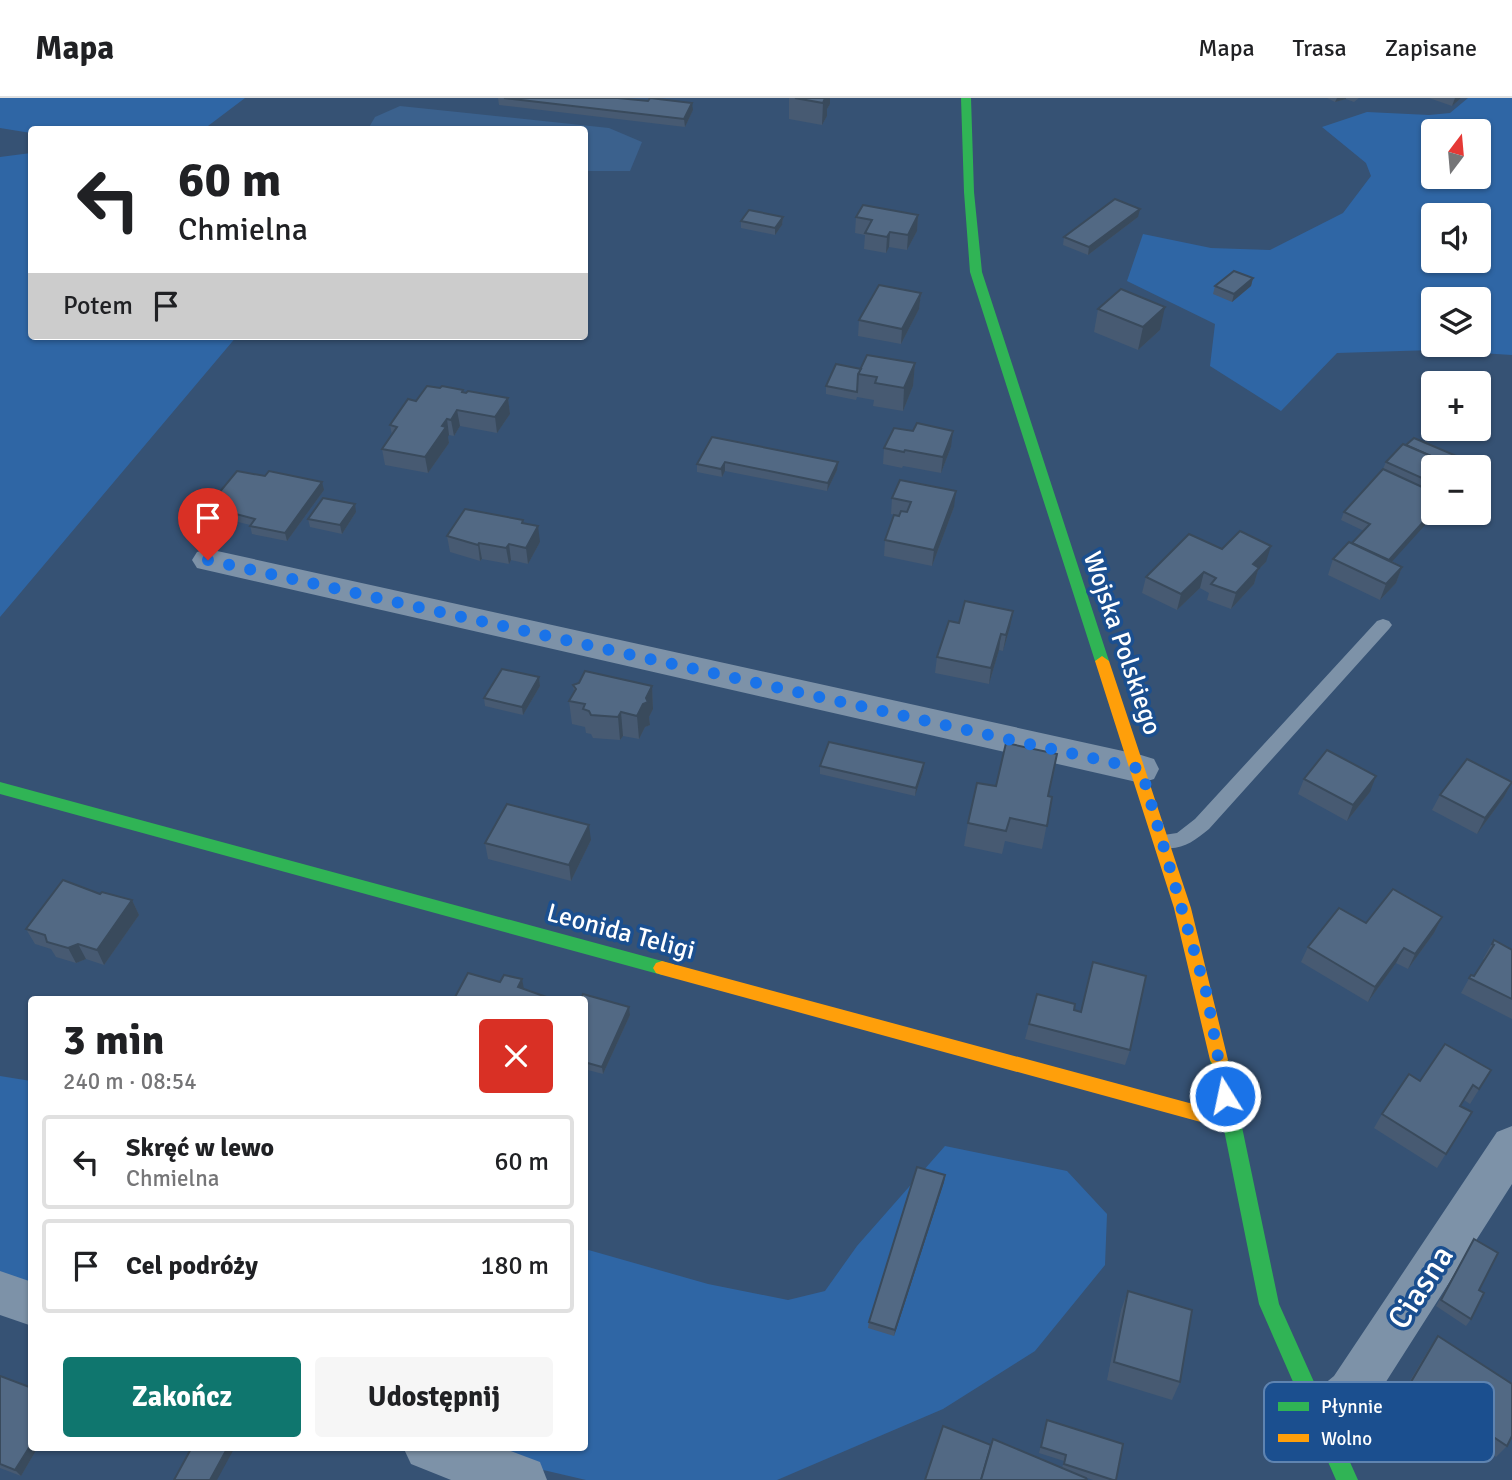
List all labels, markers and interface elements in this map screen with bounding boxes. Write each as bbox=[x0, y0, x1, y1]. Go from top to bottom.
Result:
text: Mapa bbox=[35, 28, 114, 69]
text: Mapa bbox=[1198, 33, 1255, 63]
text: Trasa bbox=[1293, 33, 1347, 63]
text: Zapisane bbox=[1385, 33, 1477, 63]
north arrow bbox=[1421, 119, 1491, 189]
map controls bbox=[1421, 119, 1491, 525]
text: 60 m bbox=[178, 150, 281, 210]
icon: left bbox=[63, 154, 154, 245]
button: sound bbox=[1421, 203, 1491, 273]
text: Chmielna bbox=[178, 210, 308, 249]
icon: arrive bbox=[147, 287, 185, 325]
button: layers bbox=[1421, 287, 1491, 357]
text: Potem bbox=[63, 290, 133, 322]
button: + bbox=[1421, 371, 1491, 441]
button: − bbox=[1421, 455, 1491, 525]
pin bbox=[178, 488, 238, 560]
icon: arrive bbox=[189, 499, 227, 537]
street label: Wojska Polskiego bbox=[1076, 547, 1168, 739]
street label: Leonida Teligi bbox=[543, 897, 698, 967]
text: 3 min bbox=[63, 1015, 164, 1066]
button: close bbox=[479, 1019, 553, 1093]
position arrow bbox=[1188, 1059, 1262, 1133]
text: 240 m · 08:54 bbox=[63, 1067, 197, 1096]
text: Skręć w lewo bbox=[126, 1132, 274, 1164]
icon: left bbox=[67, 1143, 105, 1181]
text: 60 m bbox=[494, 1146, 549, 1178]
text: Chmielna bbox=[126, 1164, 219, 1193]
street label: Ciasna bbox=[1379, 1238, 1462, 1336]
icon: arrive bbox=[67, 1247, 105, 1285]
text: Cel podróży bbox=[126, 1250, 258, 1282]
text: 180 m bbox=[480, 1250, 549, 1282]
button: Zakończ bbox=[63, 1357, 301, 1437]
button: Udostępnij bbox=[315, 1357, 553, 1437]
legend bbox=[1264, 1382, 1494, 1462]
text: Płynnie bbox=[1321, 1395, 1383, 1419]
text: Wolno bbox=[1321, 1427, 1372, 1451]

